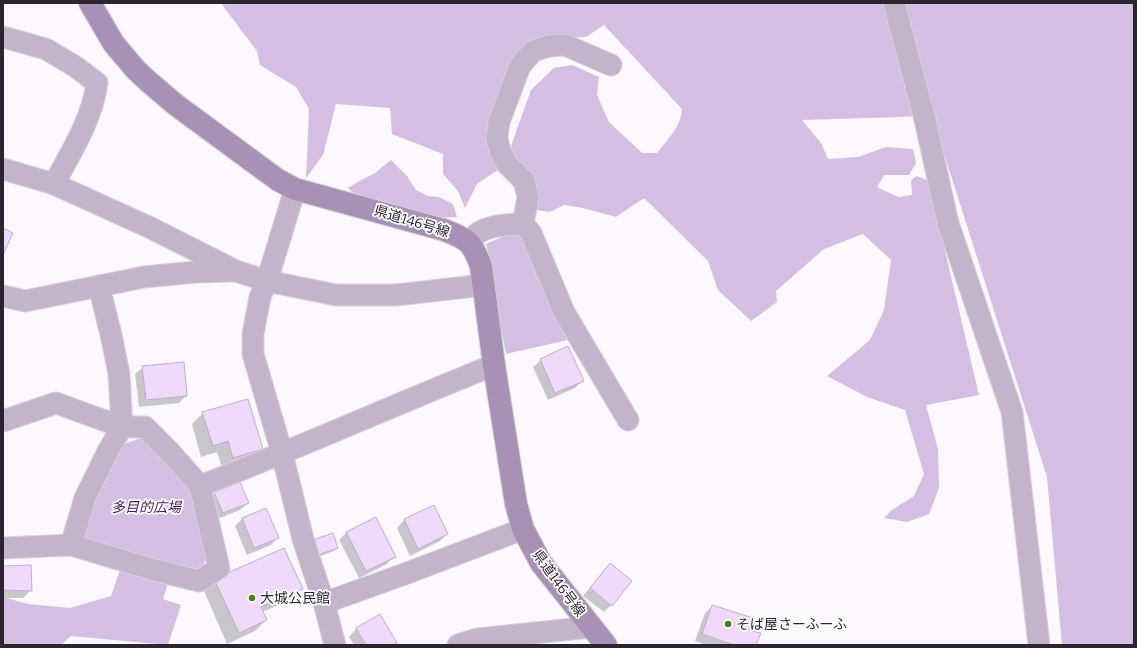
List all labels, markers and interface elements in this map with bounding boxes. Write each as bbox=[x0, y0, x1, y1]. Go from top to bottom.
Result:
street label: 県道146号線 bbox=[372, 202, 452, 241]
park label: 多目的広場 bbox=[111, 499, 183, 516]
street label: 県道146号線 bbox=[529, 547, 588, 620]
place label: 大城公民館 bbox=[260, 590, 330, 607]
marker: 大城公民館 bbox=[247, 593, 257, 603]
place label: そば屋さーふーふ bbox=[736, 616, 847, 633]
marker: そば屋さーふーふ bbox=[723, 619, 733, 629]

